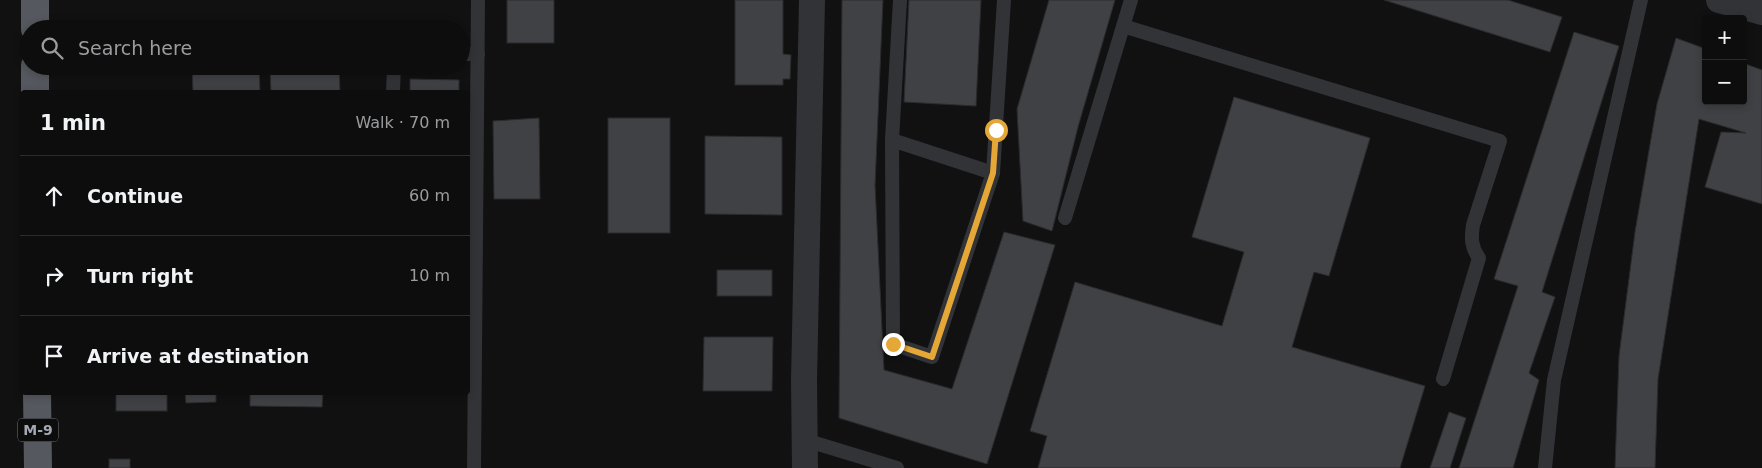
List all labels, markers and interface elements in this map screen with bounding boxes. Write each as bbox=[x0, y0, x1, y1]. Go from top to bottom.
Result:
map controls bbox=[1702, 15, 1747, 105]
button: + bbox=[1702, 15, 1747, 60]
search box bbox=[20, 20, 470, 75]
icon: search bbox=[38, 34, 66, 62]
text: Search here bbox=[78, 37, 192, 59]
button: − bbox=[1702, 60, 1747, 105]
text: 1 min bbox=[40, 111, 106, 135]
text: Walk · 70 m bbox=[355, 113, 450, 132]
route start bbox=[985, 119, 1008, 142]
icon: ahead bbox=[40, 182, 68, 210]
text: Continue bbox=[87, 185, 183, 207]
text: 60 m bbox=[409, 186, 450, 205]
icon: right bbox=[40, 262, 68, 290]
text: Turn right bbox=[87, 265, 193, 287]
text: 10 m bbox=[409, 266, 450, 285]
route end bbox=[882, 333, 905, 356]
icon: arrive bbox=[40, 342, 68, 370]
text: Arrive at destination bbox=[87, 345, 309, 367]
road number: M-9 bbox=[18, 418, 58, 442]

